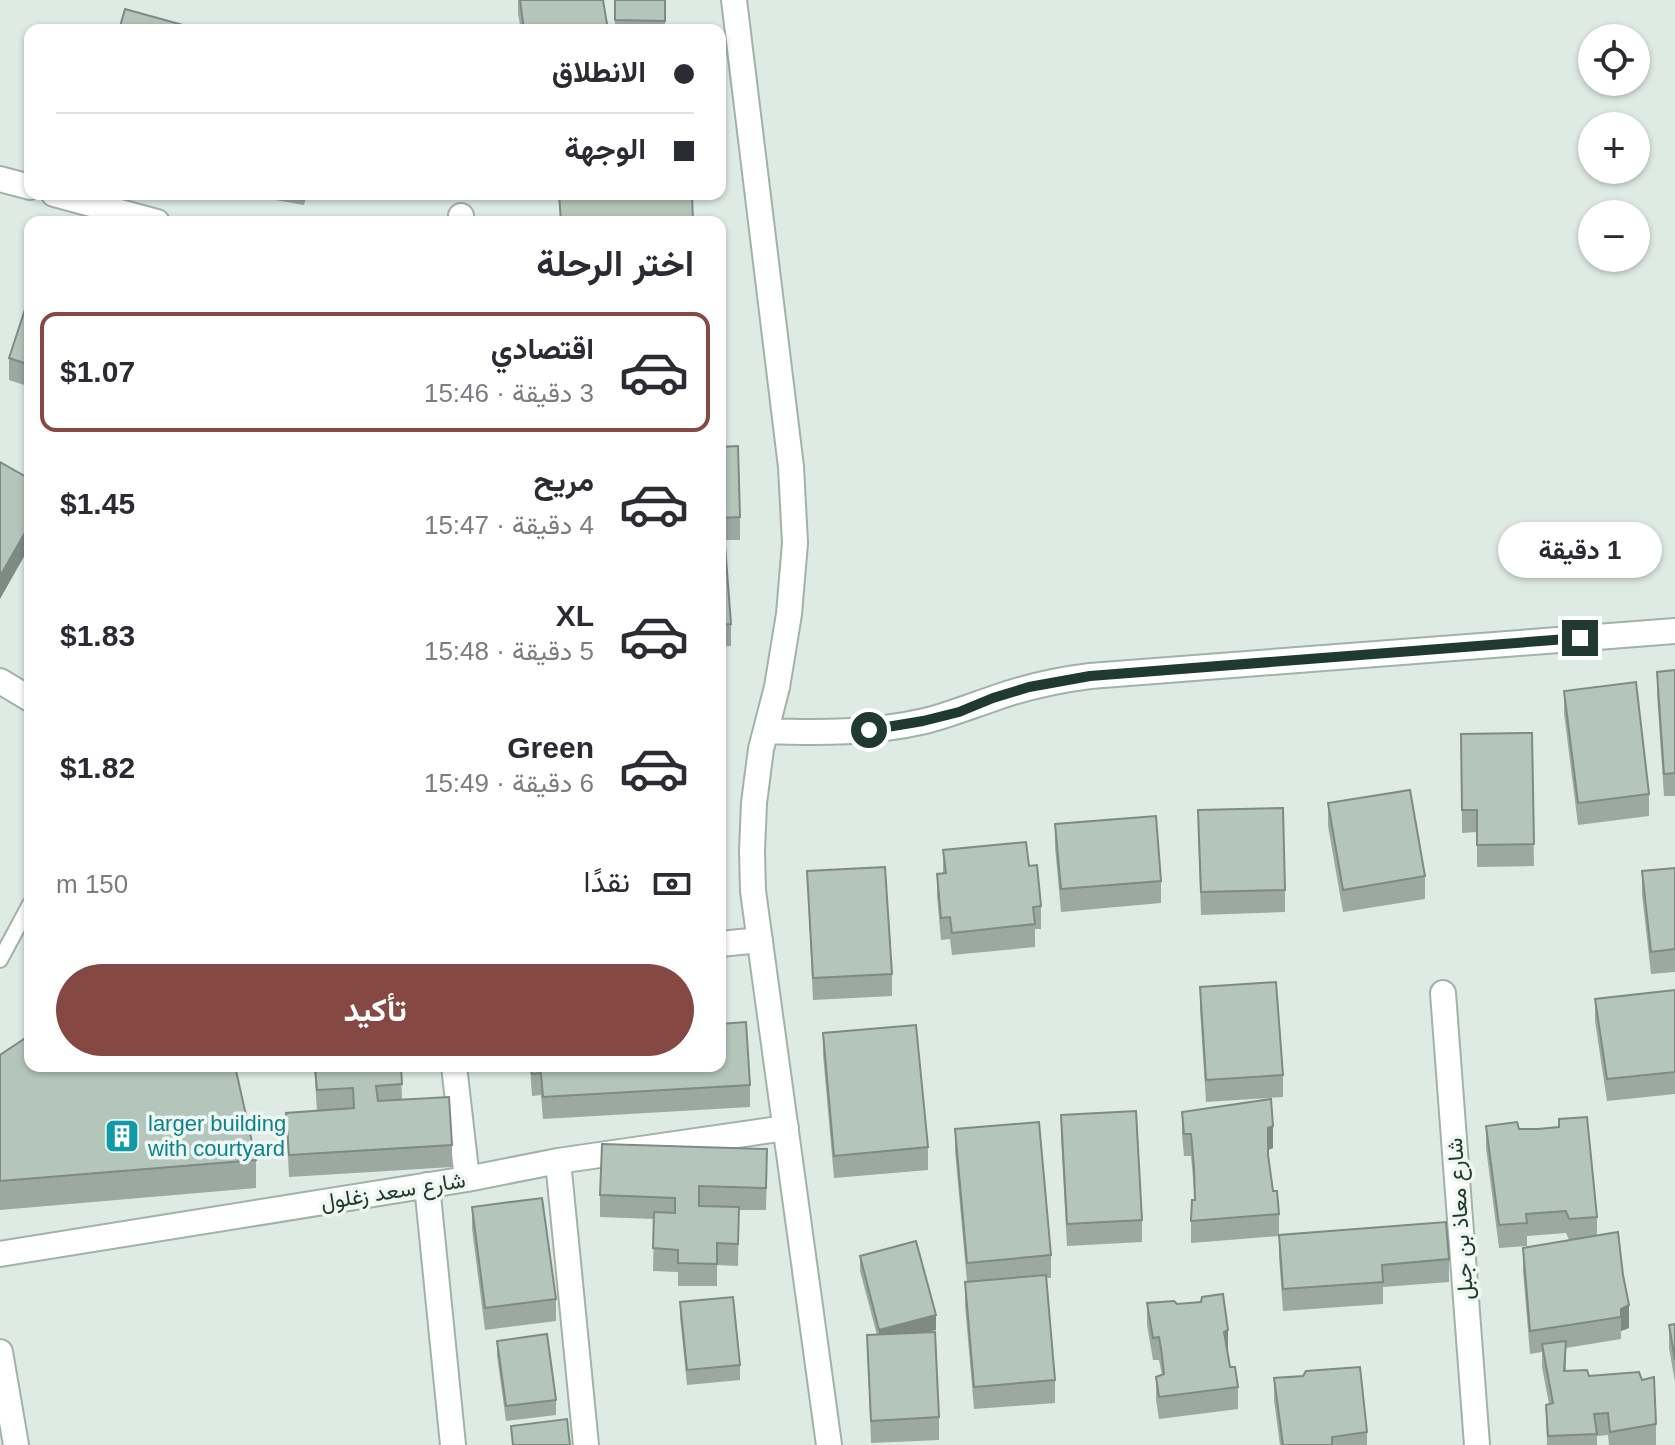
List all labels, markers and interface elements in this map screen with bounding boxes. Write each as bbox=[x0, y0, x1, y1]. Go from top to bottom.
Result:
map controls bbox=[1578, 24, 1650, 272]
button: locate bbox=[1578, 24, 1650, 96]
text: الانطلاق bbox=[552, 55, 646, 88]
button: + bbox=[1578, 112, 1650, 184]
text: الوجهة bbox=[564, 132, 646, 165]
button: − bbox=[1578, 200, 1650, 272]
text: اختر الرحلة bbox=[536, 243, 694, 284]
text: اقتصادي bbox=[491, 332, 594, 365]
icon: car bbox=[618, 336, 690, 408]
text: $1.07 bbox=[60, 355, 135, 388]
text: 3 دقيقة · 15:46 bbox=[424, 378, 594, 408]
text: مريح bbox=[534, 464, 594, 497]
icon: car bbox=[618, 468, 690, 540]
text: $1.45 bbox=[60, 487, 135, 520]
text: 4 دقيقة · 15:47 bbox=[424, 510, 594, 540]
callout: 1 دقيقة bbox=[1498, 522, 1662, 578]
text: 1 دقيقة bbox=[1539, 535, 1622, 565]
text: XL bbox=[556, 599, 594, 632]
icon: car bbox=[618, 600, 690, 672]
text: $1.83 bbox=[60, 619, 135, 652]
route end bbox=[1562, 620, 1598, 656]
text: 5 دقيقة · 15:48 bbox=[424, 636, 594, 666]
route start bbox=[851, 712, 887, 748]
text: Green bbox=[507, 731, 594, 764]
icon: car bbox=[618, 732, 690, 804]
text: $1.82 bbox=[60, 751, 135, 784]
text: 6 دقيقة · 15:49 bbox=[424, 768, 594, 798]
icon: cash bbox=[650, 862, 694, 906]
text: نقدًا bbox=[584, 865, 630, 898]
text: 150 m bbox=[56, 869, 128, 899]
button: تأكيد bbox=[56, 964, 694, 1056]
place label: larger building with courtyard bbox=[147, 1111, 286, 1161]
building icon: larger building with courtyard bbox=[103, 1117, 141, 1155]
street label: شارع معاذ بن جبل bbox=[1442, 1137, 1480, 1301]
street label: شارع سعد زغلول bbox=[319, 1167, 467, 1217]

